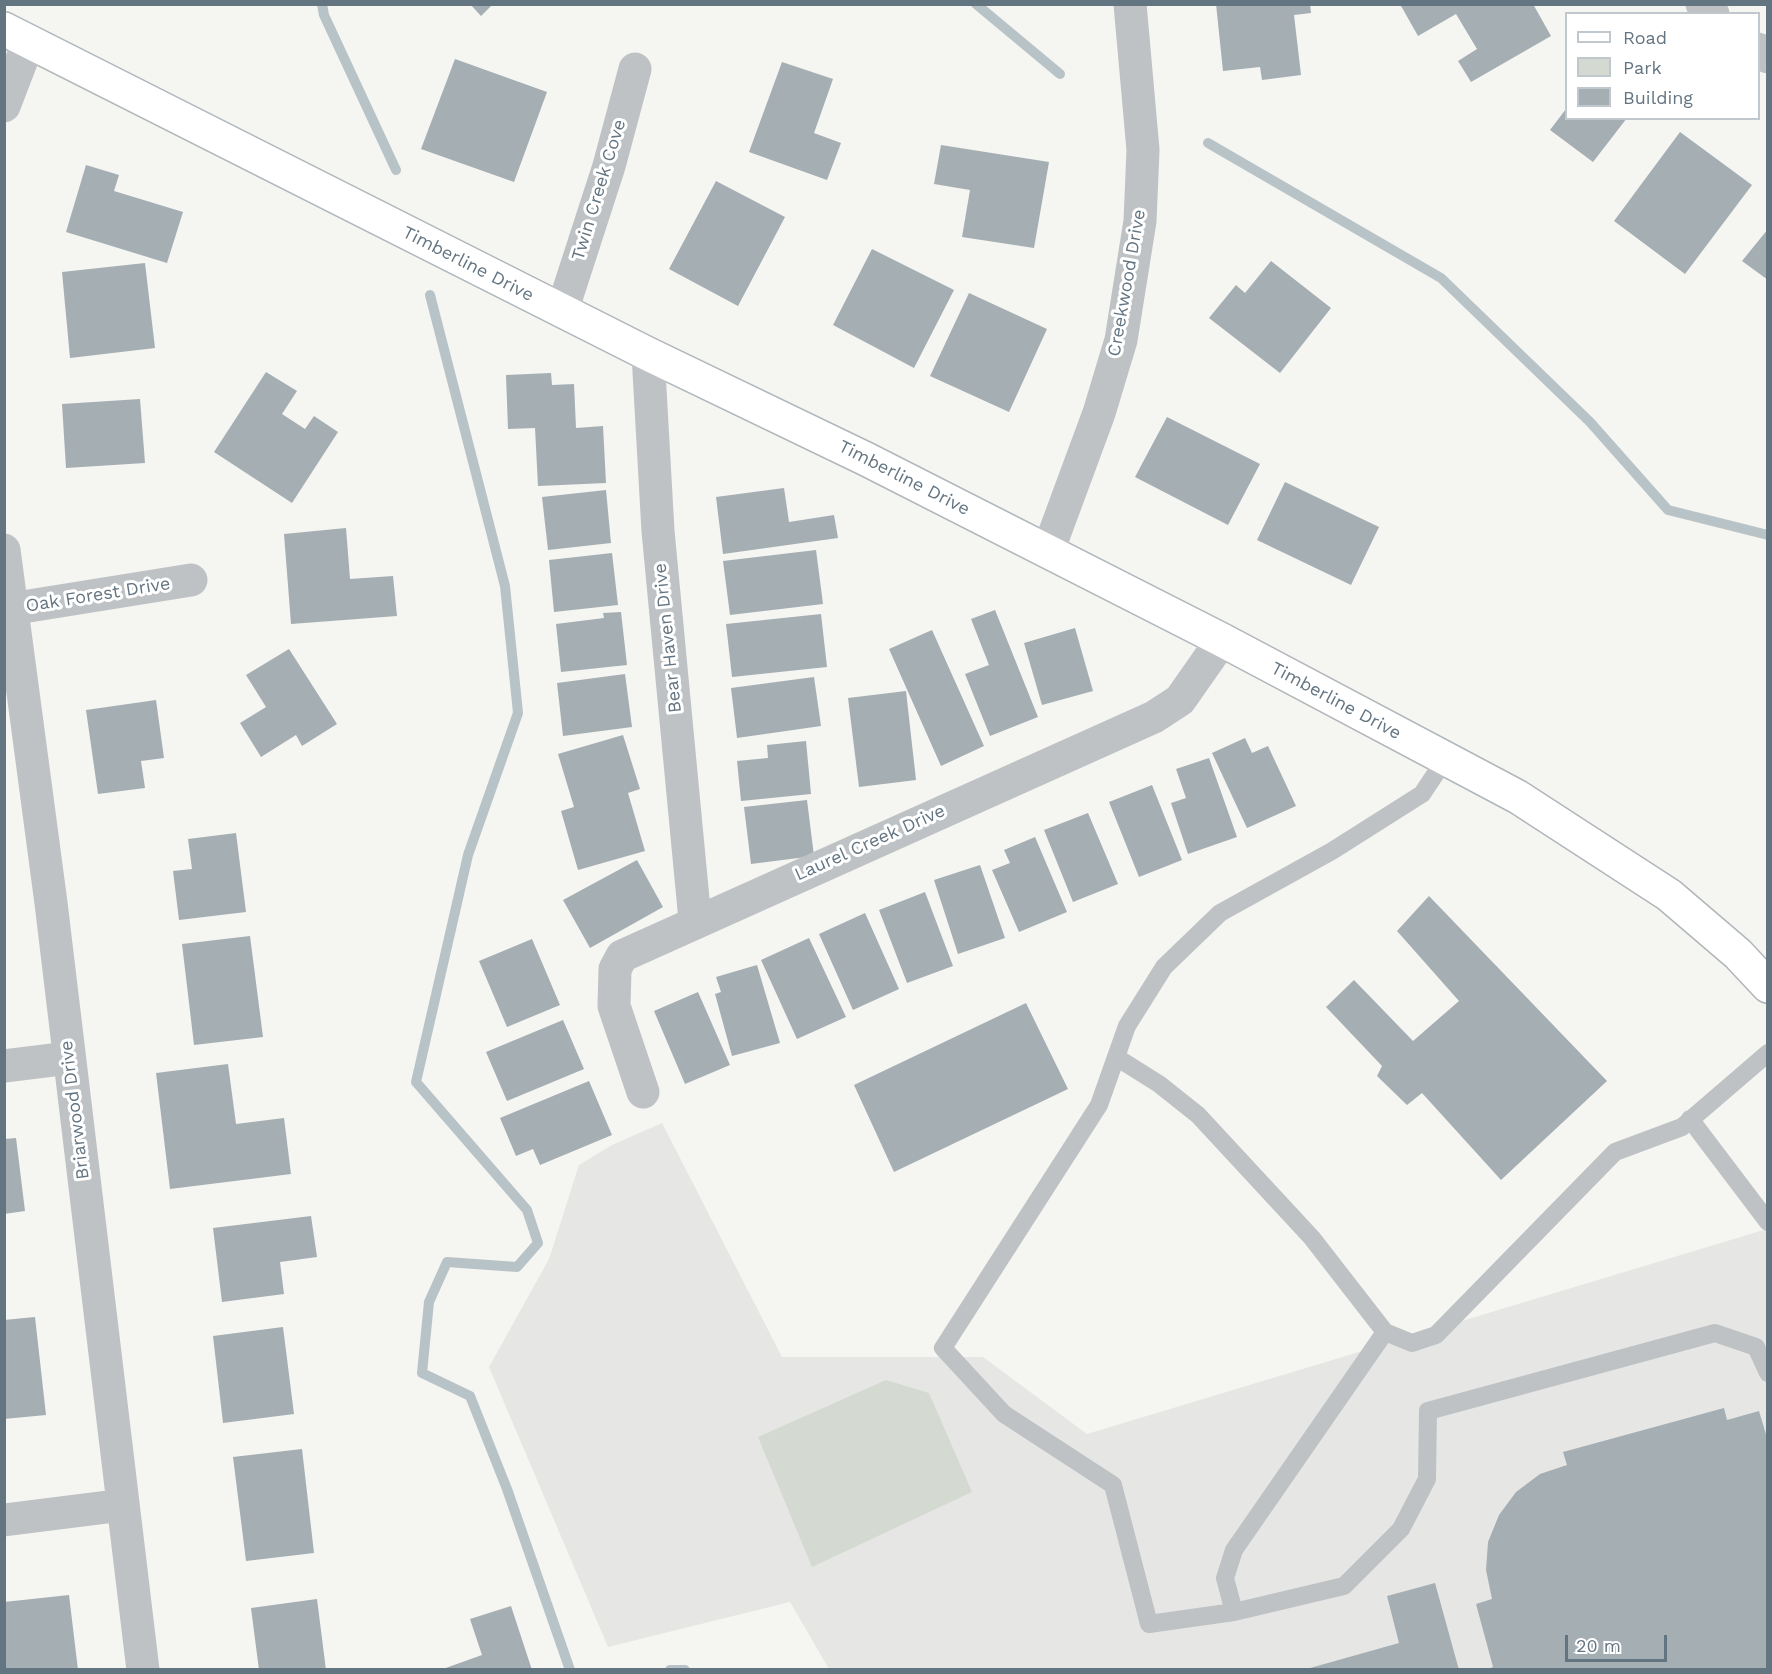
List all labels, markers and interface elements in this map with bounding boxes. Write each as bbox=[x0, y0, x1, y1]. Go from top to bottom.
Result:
legend bbox=[1565, 12, 1760, 120]
text: Road bbox=[1623, 27, 1667, 48]
text: Park bbox=[1623, 57, 1662, 78]
text: Building bbox=[1623, 87, 1693, 108]
street label: Twin Creek Cove bbox=[567, 117, 631, 263]
street label: Creekwood Drive bbox=[1103, 208, 1151, 358]
street label: Timberline Drive bbox=[399, 222, 537, 306]
street label: Timberline Drive bbox=[835, 436, 973, 520]
street label: Bear Haven Drive bbox=[649, 562, 687, 714]
street label: Oak Forest Drive bbox=[24, 573, 172, 617]
street label: Timberline Drive bbox=[1267, 658, 1405, 744]
street label: Laurel Creek Drive bbox=[791, 800, 949, 886]
street label: Briarwood Drive bbox=[56, 1039, 94, 1181]
scale bar bbox=[1568, 1623, 1670, 1661]
text: 20 m bbox=[1576, 1635, 1621, 1656]

